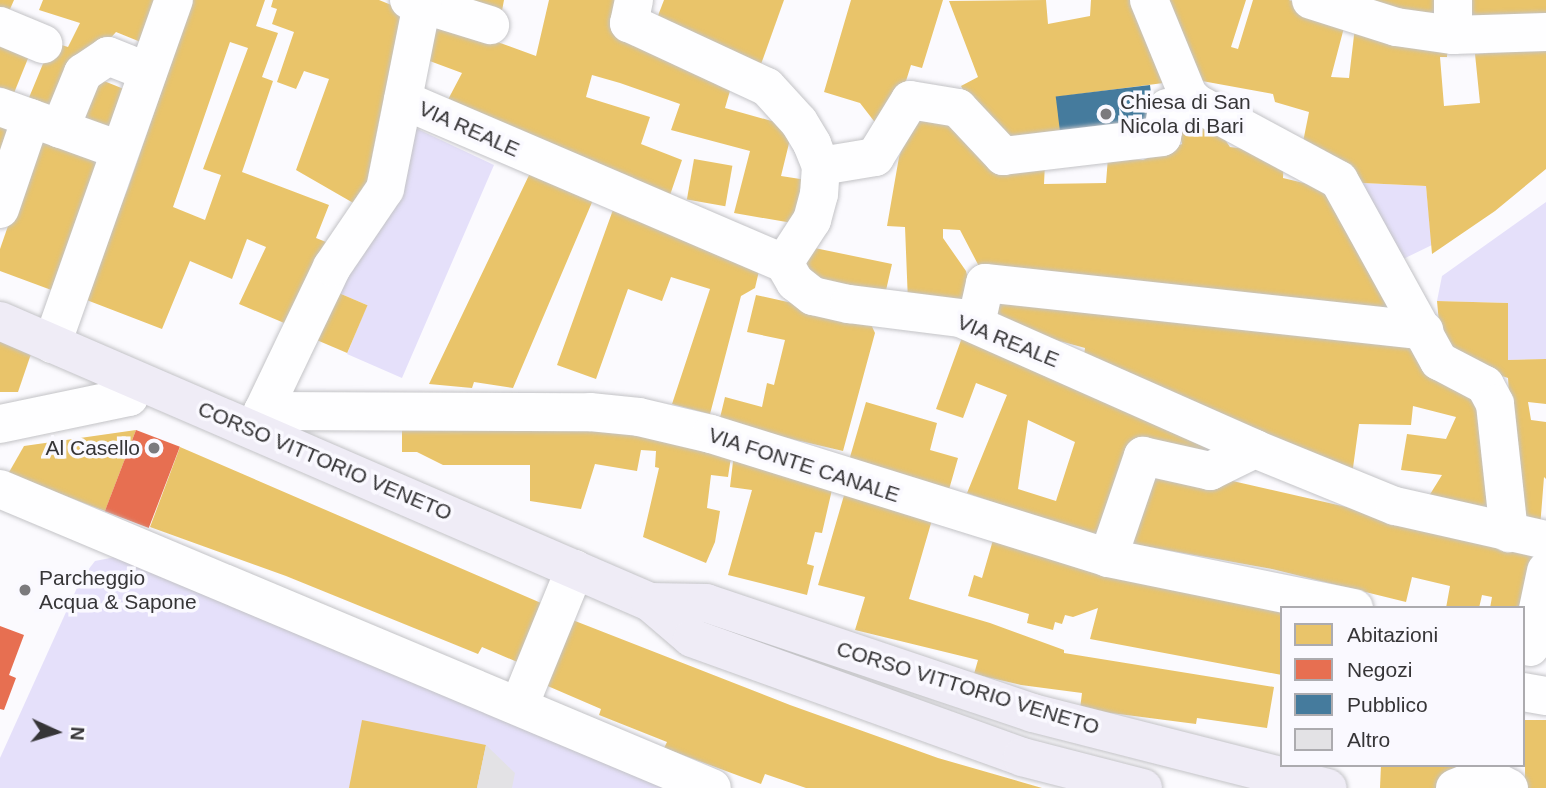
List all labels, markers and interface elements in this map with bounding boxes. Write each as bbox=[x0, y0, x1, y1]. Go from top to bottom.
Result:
place label: Chiesa di San Nicola di Bari bbox=[1120, 89, 1251, 139]
street label: VIA REALE bbox=[414, 95, 524, 163]
marker: Chiesa di San Nicola di Bari bbox=[1098, 106, 1114, 122]
street label: VIA REALE bbox=[953, 309, 1063, 373]
street label: CORSO VITTORIO VENETO bbox=[194, 396, 456, 526]
street label: VIA FONTE CANALE bbox=[705, 422, 903, 508]
place label: Al Casello bbox=[45, 435, 140, 461]
marker: Al Casello bbox=[146, 440, 162, 456]
place label: Parcheggio Acqua & Sapone bbox=[39, 565, 197, 615]
marker: Parcheggio Acqua & Sapone bbox=[17, 582, 33, 598]
legend bbox=[1280, 606, 1525, 767]
text: Abitazioni bbox=[1347, 623, 1438, 646]
street label: CORSO VITTORIO VENETO bbox=[834, 636, 1102, 740]
text: Negozi bbox=[1347, 658, 1412, 681]
text: Pubblico bbox=[1347, 693, 1428, 716]
north arrow bbox=[21, 697, 91, 767]
text: N bbox=[66, 726, 88, 741]
text: Altro bbox=[1347, 728, 1390, 751]

